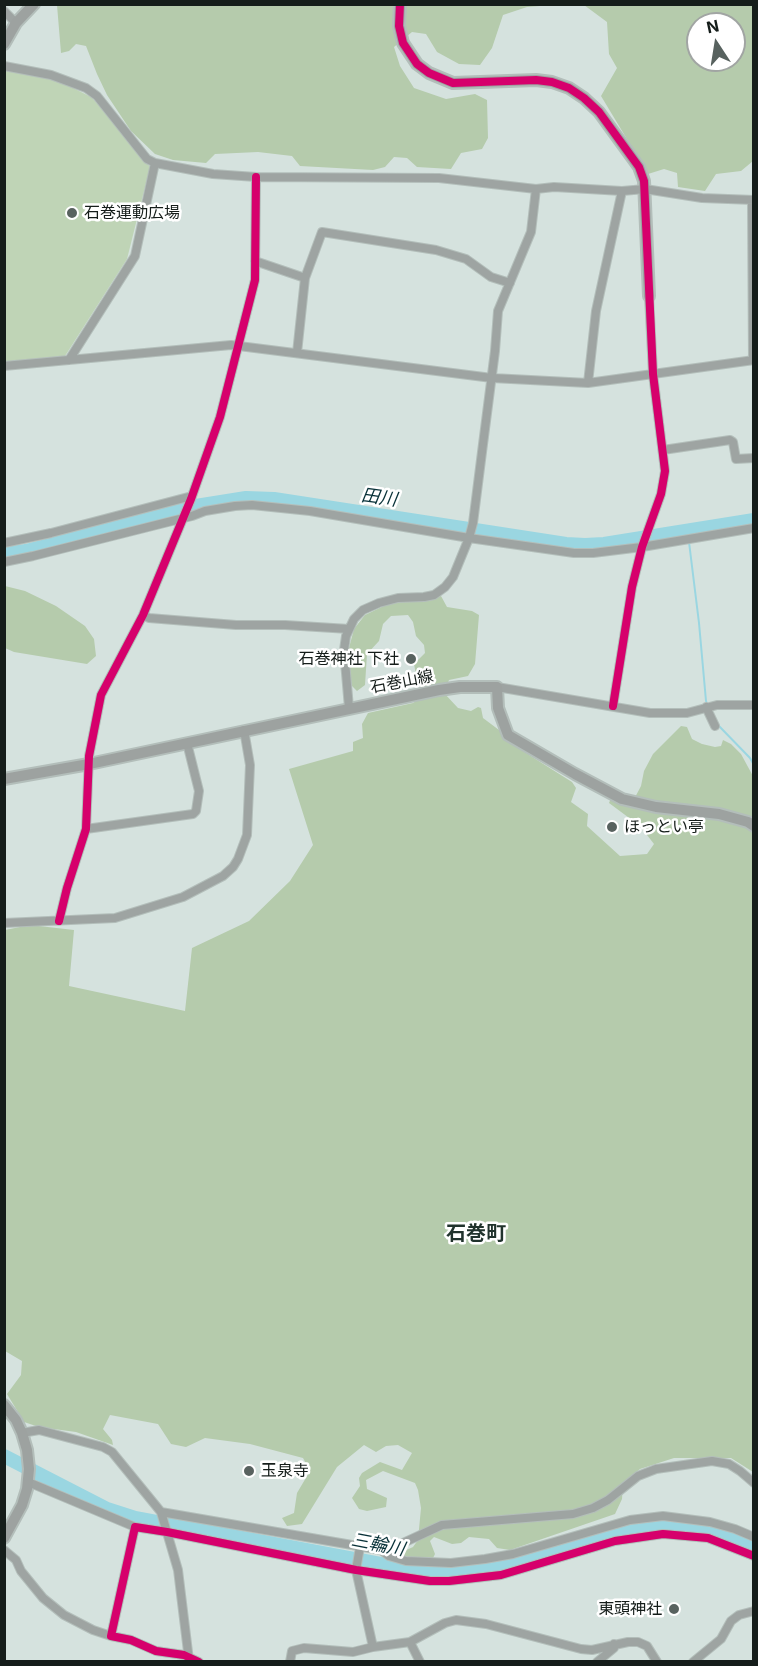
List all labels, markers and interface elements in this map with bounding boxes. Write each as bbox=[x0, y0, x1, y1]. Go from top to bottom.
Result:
north arrow bbox=[686, 12, 746, 72]
text: N bbox=[705, 15, 721, 37]
place label: 石巻運動広場 bbox=[84, 203, 180, 223]
marker: 石巻運動広場 bbox=[65, 206, 79, 220]
water label: 田川 bbox=[360, 485, 398, 511]
place label: 石巻神社 下社 bbox=[299, 649, 399, 669]
marker: 石巻神社 下社 bbox=[404, 652, 418, 666]
street label: 石巻山線 bbox=[369, 666, 435, 698]
place label: ほっとい亭 bbox=[624, 817, 704, 837]
marker: ほっとい亭 bbox=[605, 820, 619, 834]
district label: 石巻町 bbox=[446, 1222, 506, 1246]
place label: 玉泉寺 bbox=[261, 1461, 309, 1481]
marker: 玉泉寺 bbox=[242, 1464, 256, 1478]
water label: 三輪川 bbox=[349, 1529, 407, 1561]
place label: 東頭神社 bbox=[598, 1599, 662, 1619]
marker: 東頭神社 bbox=[667, 1602, 681, 1616]

